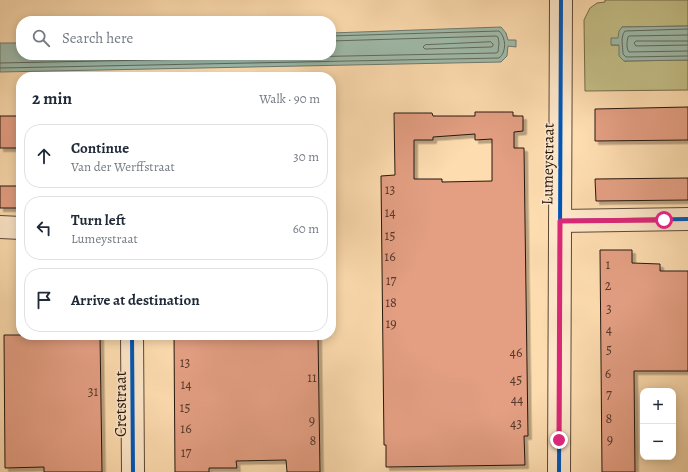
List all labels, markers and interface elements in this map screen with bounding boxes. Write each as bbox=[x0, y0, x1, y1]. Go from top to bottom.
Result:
search box bbox=[16, 16, 336, 60]
icon: search bbox=[30, 27, 52, 49]
text: Search here bbox=[62, 28, 133, 48]
text: 2 min bbox=[32, 87, 72, 110]
text: Walk · 90 m bbox=[259, 90, 320, 107]
street label: Lumeystraat bbox=[536, 123, 560, 205]
text: Continue bbox=[71, 138, 129, 158]
icon: ahead bbox=[33, 145, 55, 167]
text: 30 m bbox=[293, 148, 319, 165]
text: Van der Werffstraat bbox=[71, 158, 175, 175]
house number: 13 bbox=[385, 180, 395, 199]
house number: 14 bbox=[384, 203, 396, 222]
text: Turn left bbox=[71, 210, 126, 230]
route start bbox=[655, 211, 673, 229]
icon: left bbox=[33, 217, 55, 239]
text: 60 m bbox=[293, 220, 319, 237]
house number: 15 bbox=[385, 226, 395, 245]
text: Lumeystraat bbox=[71, 230, 138, 247]
house number: 16 bbox=[384, 247, 396, 266]
house number: 1 bbox=[606, 255, 611, 274]
house number: 17 bbox=[386, 271, 396, 290]
house number: 2 bbox=[605, 276, 612, 295]
icon: arrive bbox=[33, 289, 55, 311]
text: Arrive at destination bbox=[71, 290, 200, 310]
house number: 18 bbox=[385, 293, 397, 312]
house number: 3 bbox=[606, 299, 612, 318]
house number: 19 bbox=[385, 314, 397, 333]
house number: 4 bbox=[606, 320, 612, 339]
house number: 5 bbox=[606, 340, 612, 359]
house number: 46 bbox=[510, 343, 522, 362]
house number: 13 bbox=[180, 353, 190, 372]
house number: 6 bbox=[605, 364, 611, 383]
house number: 11 bbox=[307, 368, 317, 387]
house number: 45 bbox=[510, 370, 522, 389]
street label: Cretstraat bbox=[110, 371, 132, 437]
house number: 14 bbox=[180, 375, 192, 394]
house number: 31 bbox=[88, 382, 99, 401]
house number: 7 bbox=[606, 385, 612, 404]
map controls bbox=[640, 388, 676, 460]
button: + bbox=[640, 388, 676, 424]
house number: 44 bbox=[511, 390, 523, 409]
house number: 15 bbox=[180, 398, 190, 417]
house number: 8 bbox=[606, 409, 613, 428]
house number: 9 bbox=[309, 411, 315, 430]
house number: 43 bbox=[510, 414, 522, 433]
house number: 16 bbox=[180, 419, 192, 438]
button: − bbox=[640, 424, 676, 460]
house number: 9 bbox=[607, 430, 613, 449]
house number: 8 bbox=[310, 431, 317, 450]
route end bbox=[550, 431, 568, 449]
house number: 17 bbox=[181, 443, 191, 462]

